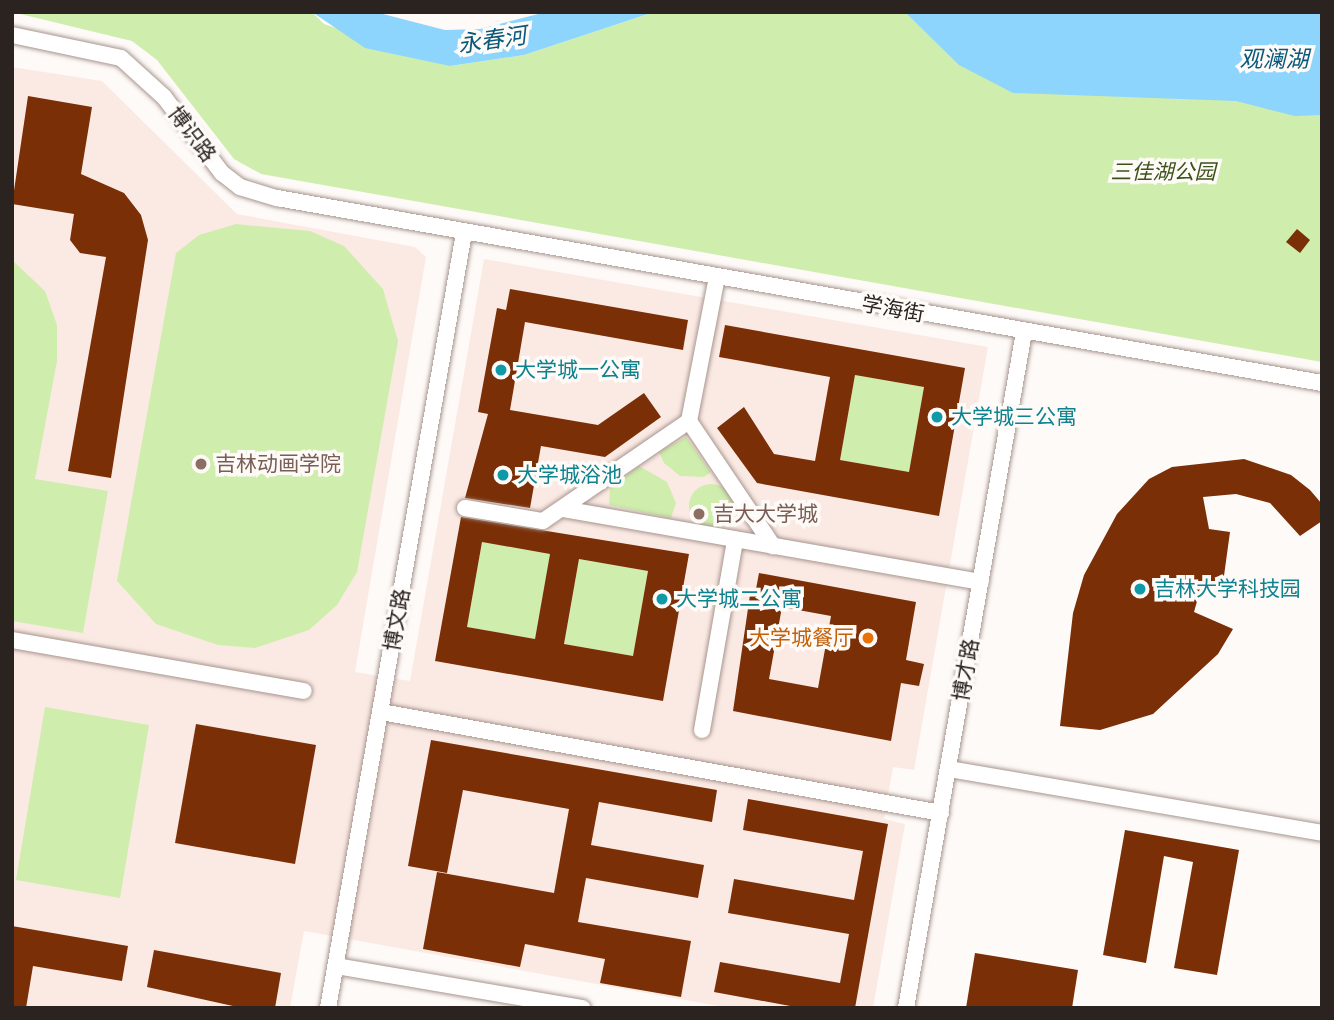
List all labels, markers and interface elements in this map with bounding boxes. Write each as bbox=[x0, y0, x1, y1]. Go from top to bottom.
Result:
water label: 永春河 bbox=[456, 22, 528, 58]
water label: 观澜湖 bbox=[1240, 45, 1308, 73]
street label: 博识路 bbox=[163, 101, 221, 167]
park label: 三佳湖公园 bbox=[1111, 159, 1215, 185]
street label: 学海街 bbox=[860, 291, 926, 327]
place label: 大学城一公寓 bbox=[515, 357, 641, 383]
marker: 大学城一公寓 bbox=[493, 362, 509, 378]
place label: 大学城三公寓 bbox=[951, 404, 1077, 430]
marker: 大学城三公寓 bbox=[929, 409, 945, 425]
place label: 吉林动画学院 bbox=[215, 451, 341, 477]
marker: 吉林动画学院 bbox=[193, 456, 209, 472]
place label: 大学城浴池 bbox=[517, 462, 622, 488]
marker: 大学城浴池 bbox=[495, 467, 511, 483]
place label: 吉大大学城 bbox=[713, 501, 818, 527]
marker: 吉大大学城 bbox=[691, 506, 707, 522]
place label: 吉林大学科技园 bbox=[1154, 576, 1301, 602]
marker: 吉林大学科技园 bbox=[1132, 581, 1148, 597]
place label: 大学城二公寓 bbox=[676, 586, 802, 612]
street label: 博文路 bbox=[379, 587, 415, 653]
marker: 大学城二公寓 bbox=[654, 591, 670, 607]
place label: 大学城餐厅 bbox=[749, 625, 854, 651]
marker: 大学城餐厅 bbox=[860, 630, 876, 646]
street label: 博才路 bbox=[948, 637, 984, 703]

